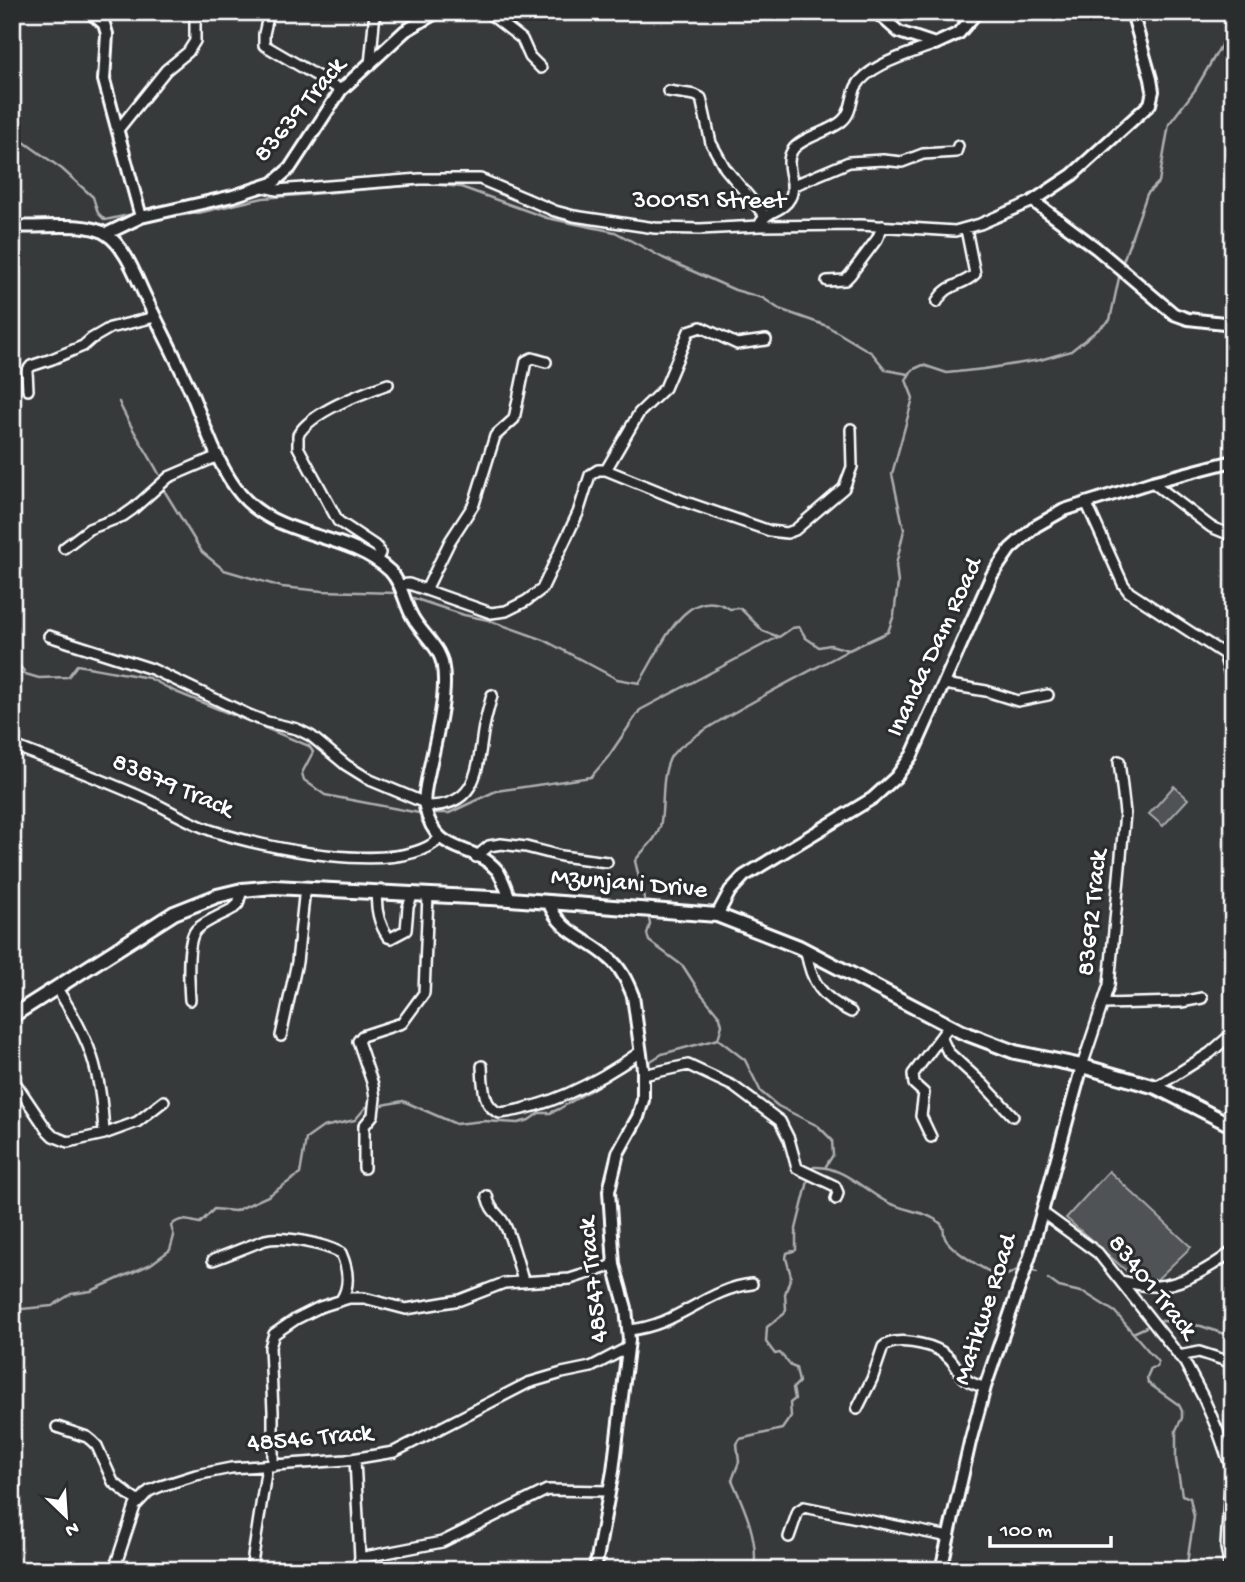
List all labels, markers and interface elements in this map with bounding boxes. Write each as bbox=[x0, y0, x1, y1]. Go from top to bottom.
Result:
street label: 83639 Track bbox=[248, 50, 355, 170]
street label: 300151 Street bbox=[631, 187, 788, 218]
street label: Inanda Dam Road bbox=[881, 552, 992, 742]
street label: 83879 Track bbox=[107, 748, 240, 827]
street label: 83692 Track bbox=[1072, 846, 1116, 978]
street label: Mzunjani Drive bbox=[550, 863, 709, 907]
street label: 48547 Track bbox=[573, 1213, 617, 1344]
street label: Matikwe Road bbox=[948, 1229, 1027, 1389]
street label: 83401 Track bbox=[1099, 1229, 1204, 1348]
street label: 48546 Track bbox=[246, 1419, 376, 1461]
north arrow bbox=[32, 1480, 102, 1550]
scale bar bbox=[990, 1505, 1110, 1549]
text: N bbox=[61, 1515, 82, 1541]
text: 100 m bbox=[999, 1520, 1052, 1545]

